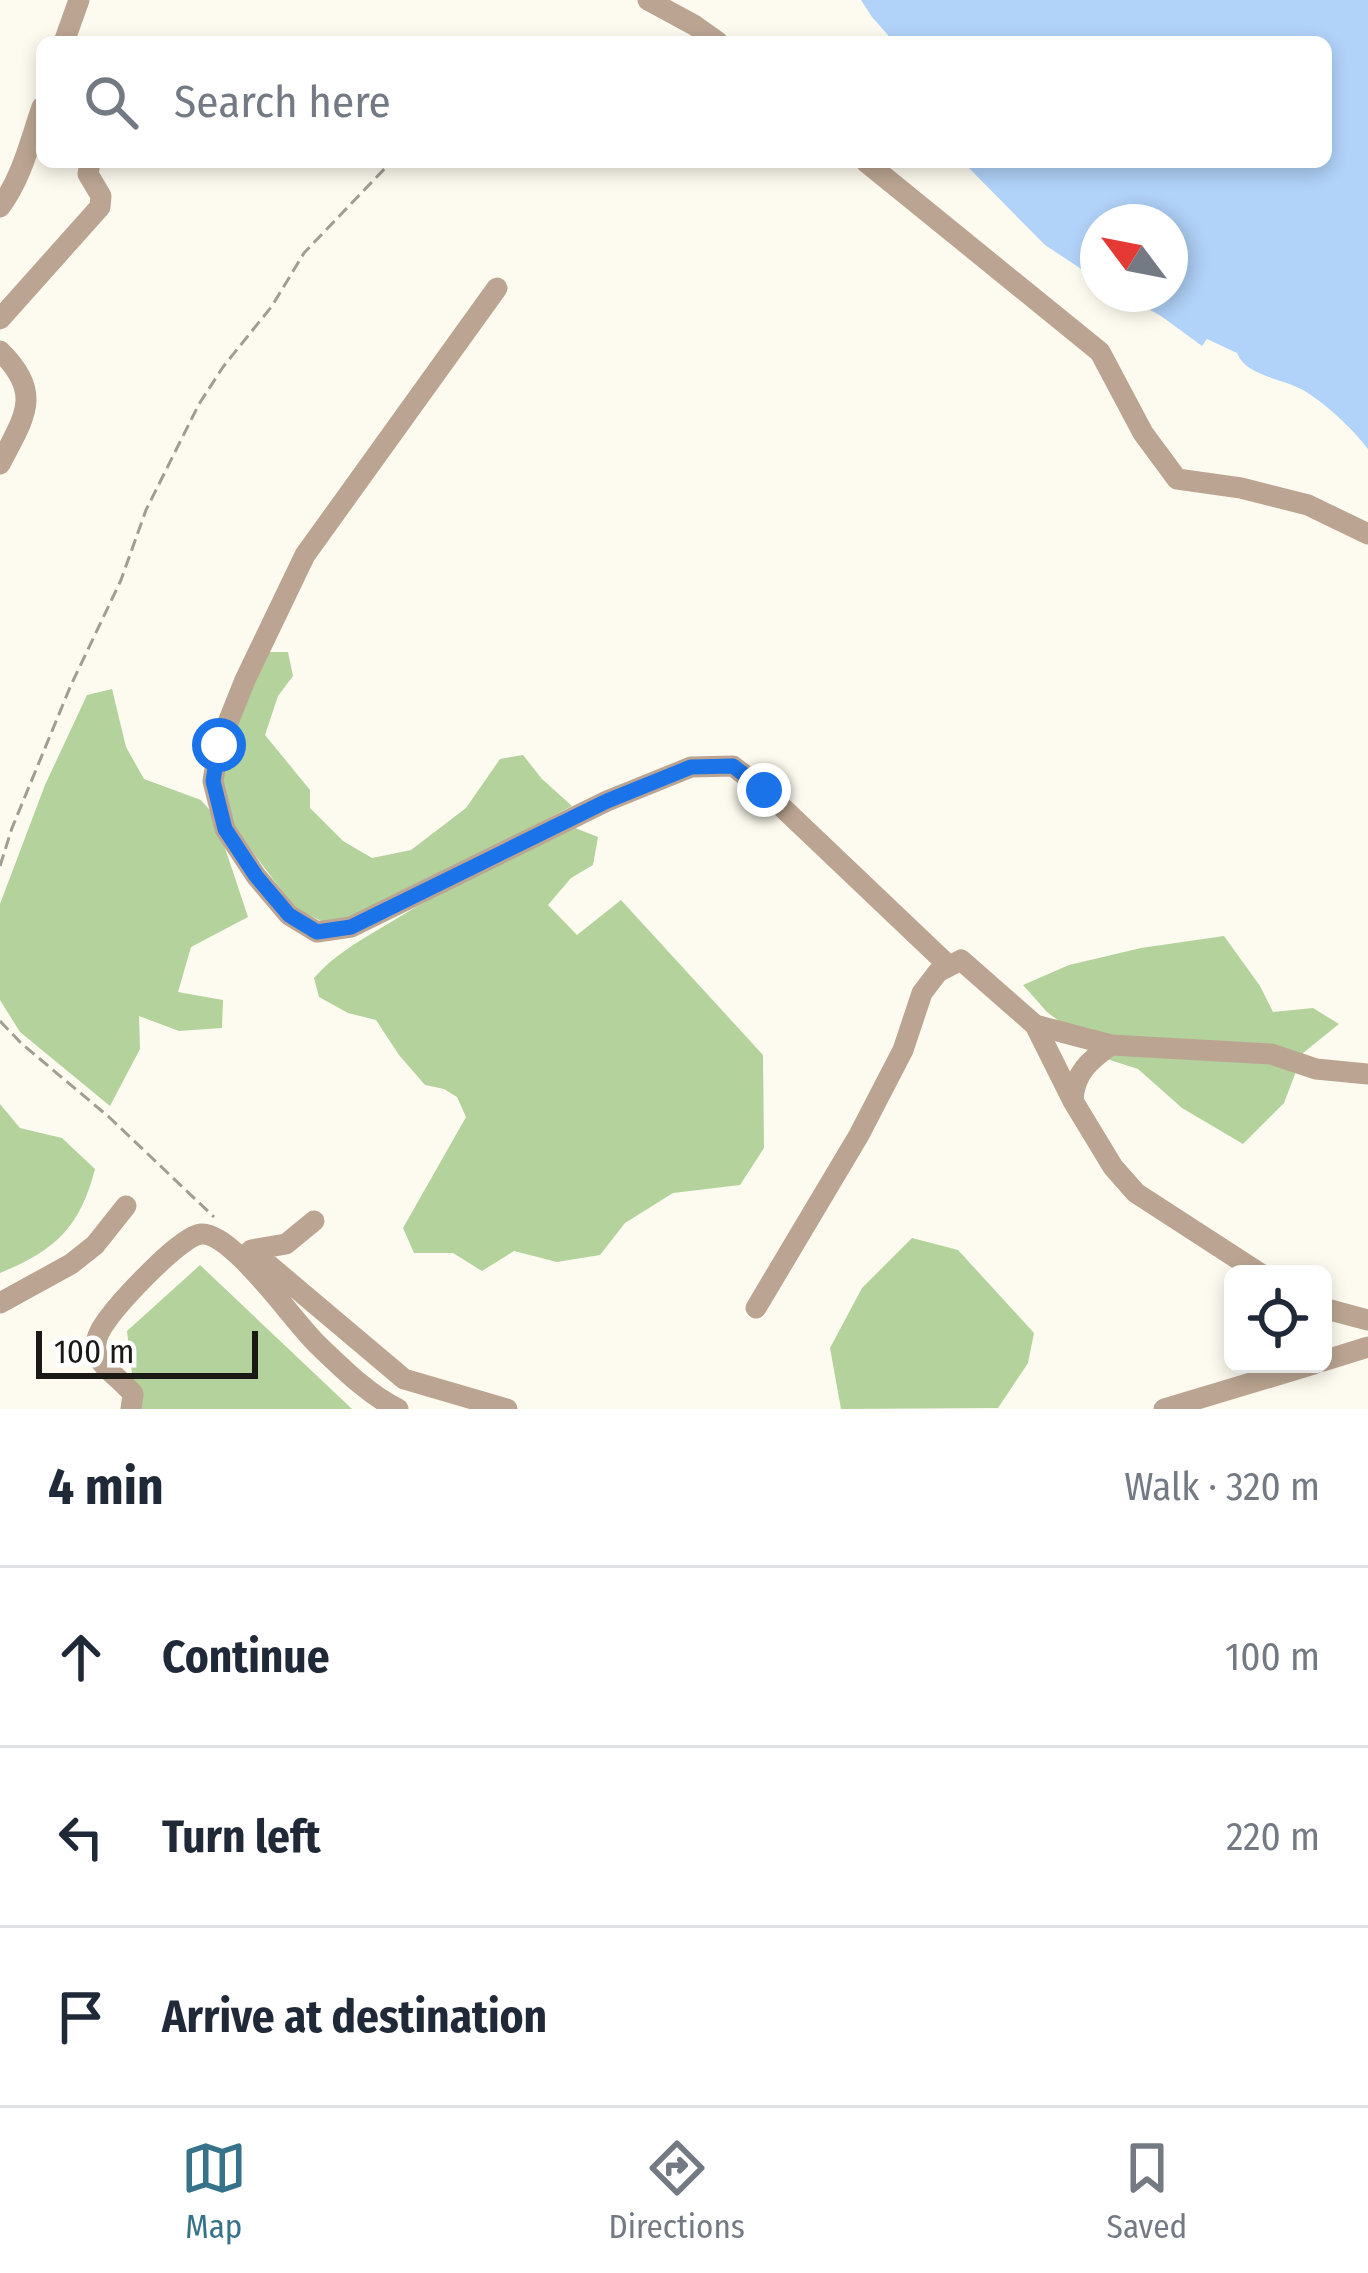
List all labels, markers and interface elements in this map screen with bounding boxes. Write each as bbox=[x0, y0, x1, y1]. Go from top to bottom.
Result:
search box bbox=[36, 36, 1332, 168]
icon: search bbox=[78, 69, 144, 135]
text: Search here bbox=[174, 75, 391, 129]
north arrow bbox=[1080, 204, 1188, 312]
route start bbox=[192, 718, 246, 772]
route end bbox=[737, 763, 791, 817]
map controls bbox=[1224, 1265, 1332, 1373]
button: locate bbox=[1224, 1265, 1332, 1373]
scale bar bbox=[36, 1325, 258, 1378]
text: 100 m bbox=[54, 1332, 134, 1372]
text: 4 min bbox=[48, 1456, 164, 1518]
text: Walk · 320 m bbox=[1124, 1464, 1320, 1510]
icon: ahead bbox=[48, 1624, 114, 1690]
text: Continue bbox=[162, 1630, 330, 1684]
text: 100 m bbox=[1225, 1634, 1320, 1680]
icon: left bbox=[48, 1804, 114, 1870]
text: Turn left bbox=[162, 1810, 321, 1864]
text: 220 m bbox=[1226, 1814, 1320, 1860]
icon: arrive bbox=[48, 1984, 114, 2050]
text: Arrive at destination bbox=[162, 1990, 547, 2044]
tab: Map bbox=[181, 2135, 247, 2247]
tab: Directions bbox=[608, 2135, 745, 2247]
tab: Saved bbox=[1107, 2135, 1187, 2247]

